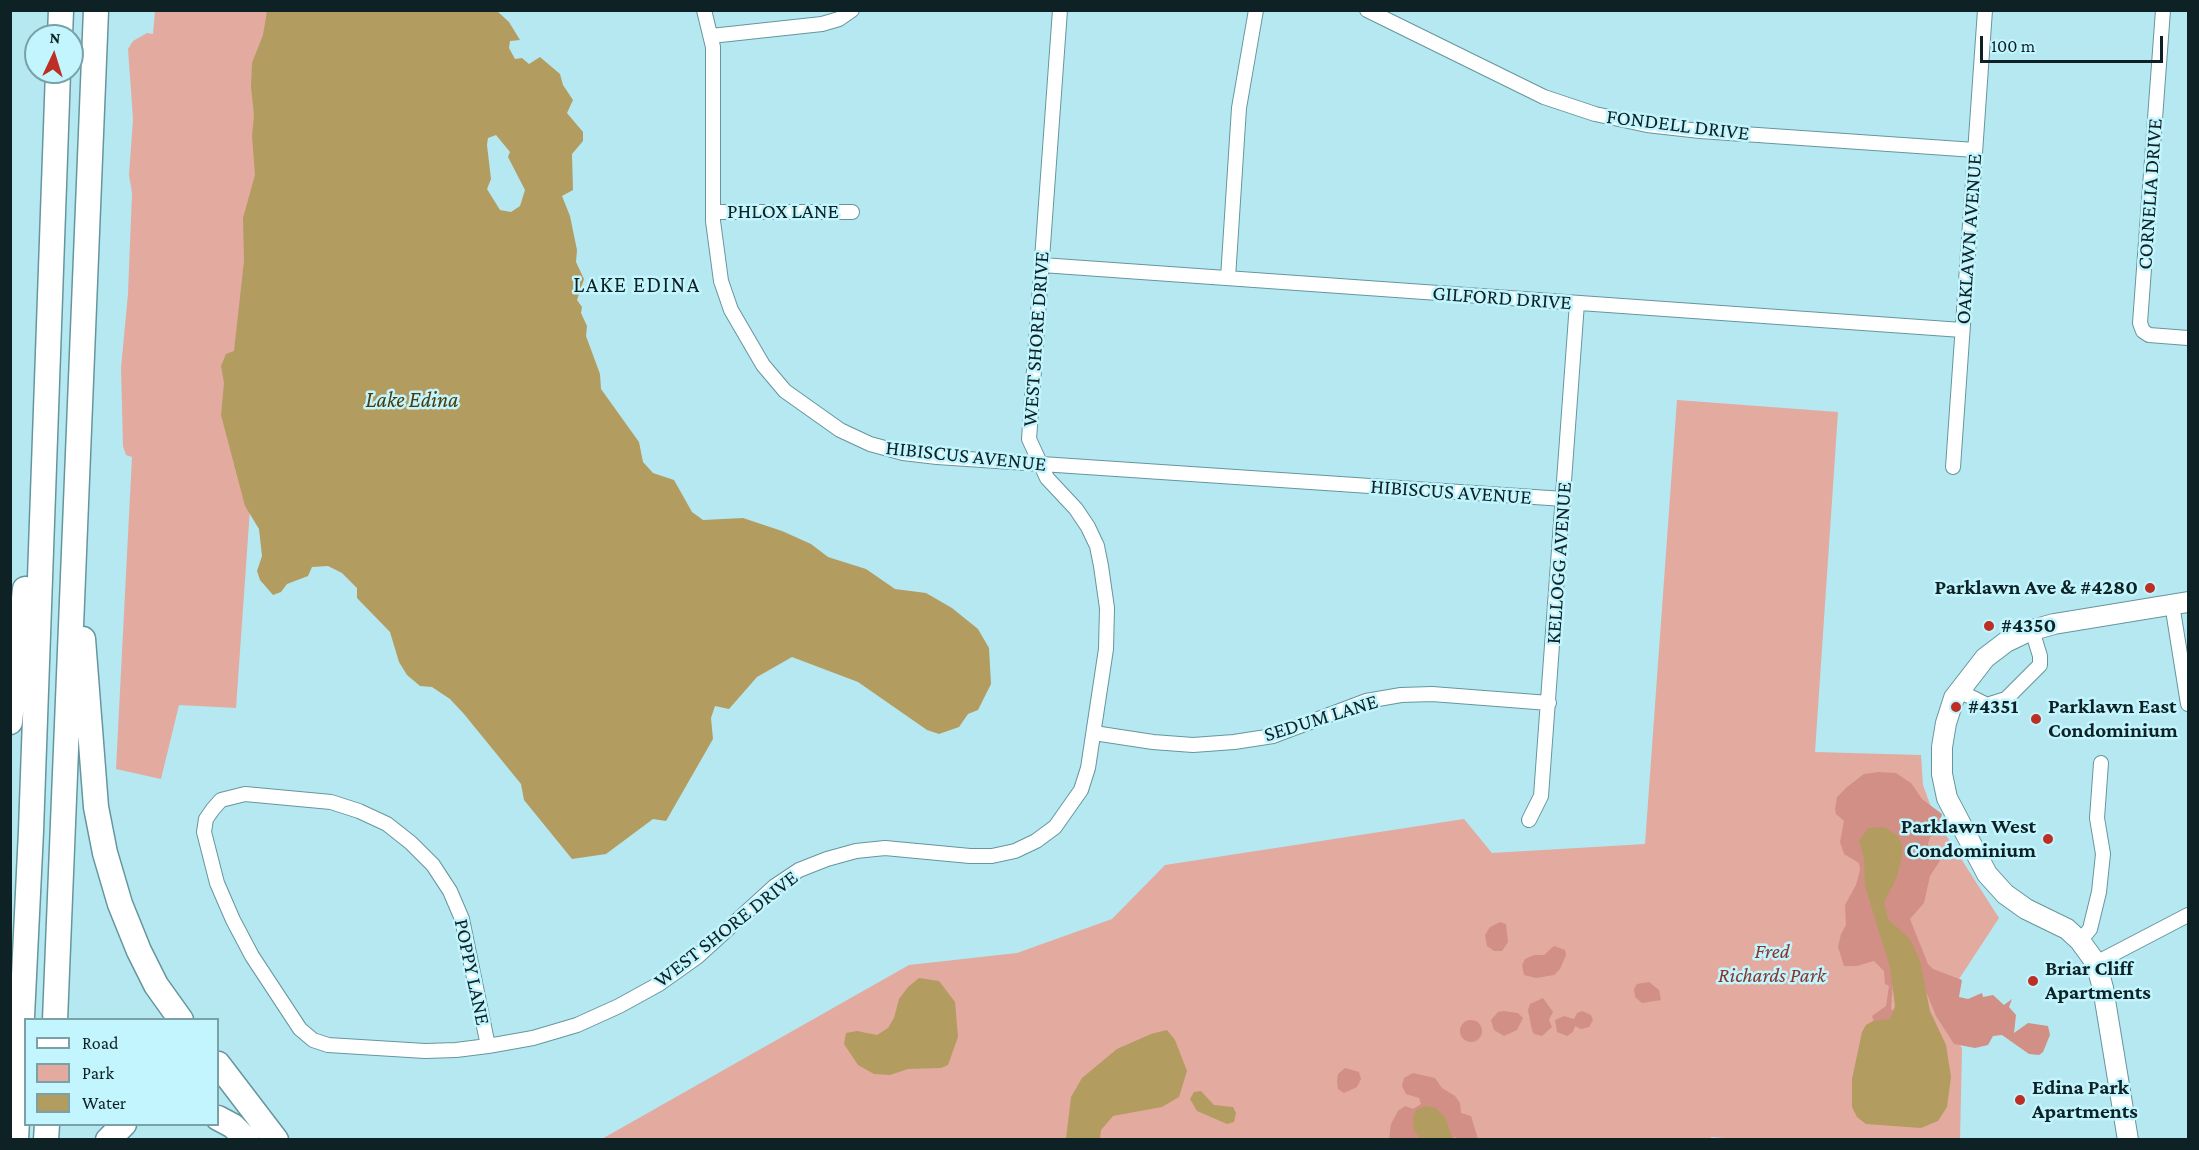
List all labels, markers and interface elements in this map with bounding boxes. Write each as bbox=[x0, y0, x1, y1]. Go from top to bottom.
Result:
north arrow bbox=[24, 24, 84, 84]
scale bar bbox=[1983, 24, 2166, 62]
text: N bbox=[49, 29, 61, 46]
text: 100 m bbox=[1991, 36, 2035, 56]
street label: FONDELL DRIVE bbox=[1605, 104, 1751, 146]
street label: CORNELIA DRIVE bbox=[2132, 118, 2168, 270]
street label: OAKLAWN AVENUE bbox=[1950, 153, 1988, 325]
street label: PHLOX LANE bbox=[727, 199, 839, 225]
street label: WEST SHORE DRIVE bbox=[1017, 250, 1055, 428]
district label: LAKE EDINA bbox=[573, 272, 701, 298]
street label: GILFORD DRIVE bbox=[1432, 281, 1572, 315]
water label: Lake Edina bbox=[366, 387, 458, 413]
street label: HIBISCUS AVENUE bbox=[884, 435, 1048, 477]
street label: HIBISCUS AVENUE bbox=[1370, 474, 1532, 510]
street label: KELLOGG AVENUE bbox=[1541, 481, 1577, 645]
place label: Parklawn Ave & #4280 bbox=[1934, 575, 2138, 601]
marker: Parklawn Ave & #4280 bbox=[2143, 581, 2157, 595]
place label: #4350 bbox=[2001, 613, 2056, 639]
marker: #4350 bbox=[1982, 619, 1996, 633]
street label: SEDUM LANE bbox=[1261, 689, 1381, 747]
place label: #4351 bbox=[1968, 694, 2018, 720]
place label: Parklawn East Condominium bbox=[2048, 694, 2178, 744]
marker: #4351 bbox=[1949, 700, 1963, 714]
marker: Parklawn East Condominium bbox=[2029, 712, 2043, 726]
place label: Parklawn West Condominium bbox=[1901, 814, 2036, 864]
marker: Parklawn West Condominium bbox=[2041, 832, 2055, 846]
street label: WEST SHORE DRIVE bbox=[649, 865, 803, 993]
street label: POPPY LANE bbox=[448, 916, 496, 1028]
park label: Fred Richards Park bbox=[1718, 939, 1826, 989]
place label: Briar Cliff Apartments bbox=[2045, 956, 2151, 1006]
marker: Briar Cliff Apartments bbox=[2026, 974, 2040, 988]
legend bbox=[24, 1018, 219, 1126]
text: Road bbox=[82, 1033, 119, 1053]
text: Park bbox=[82, 1063, 114, 1083]
place label: Edina Park Apartments bbox=[2032, 1075, 2138, 1125]
text: Water bbox=[82, 1093, 126, 1113]
marker: Edina Park Apartments bbox=[2013, 1093, 2027, 1107]

